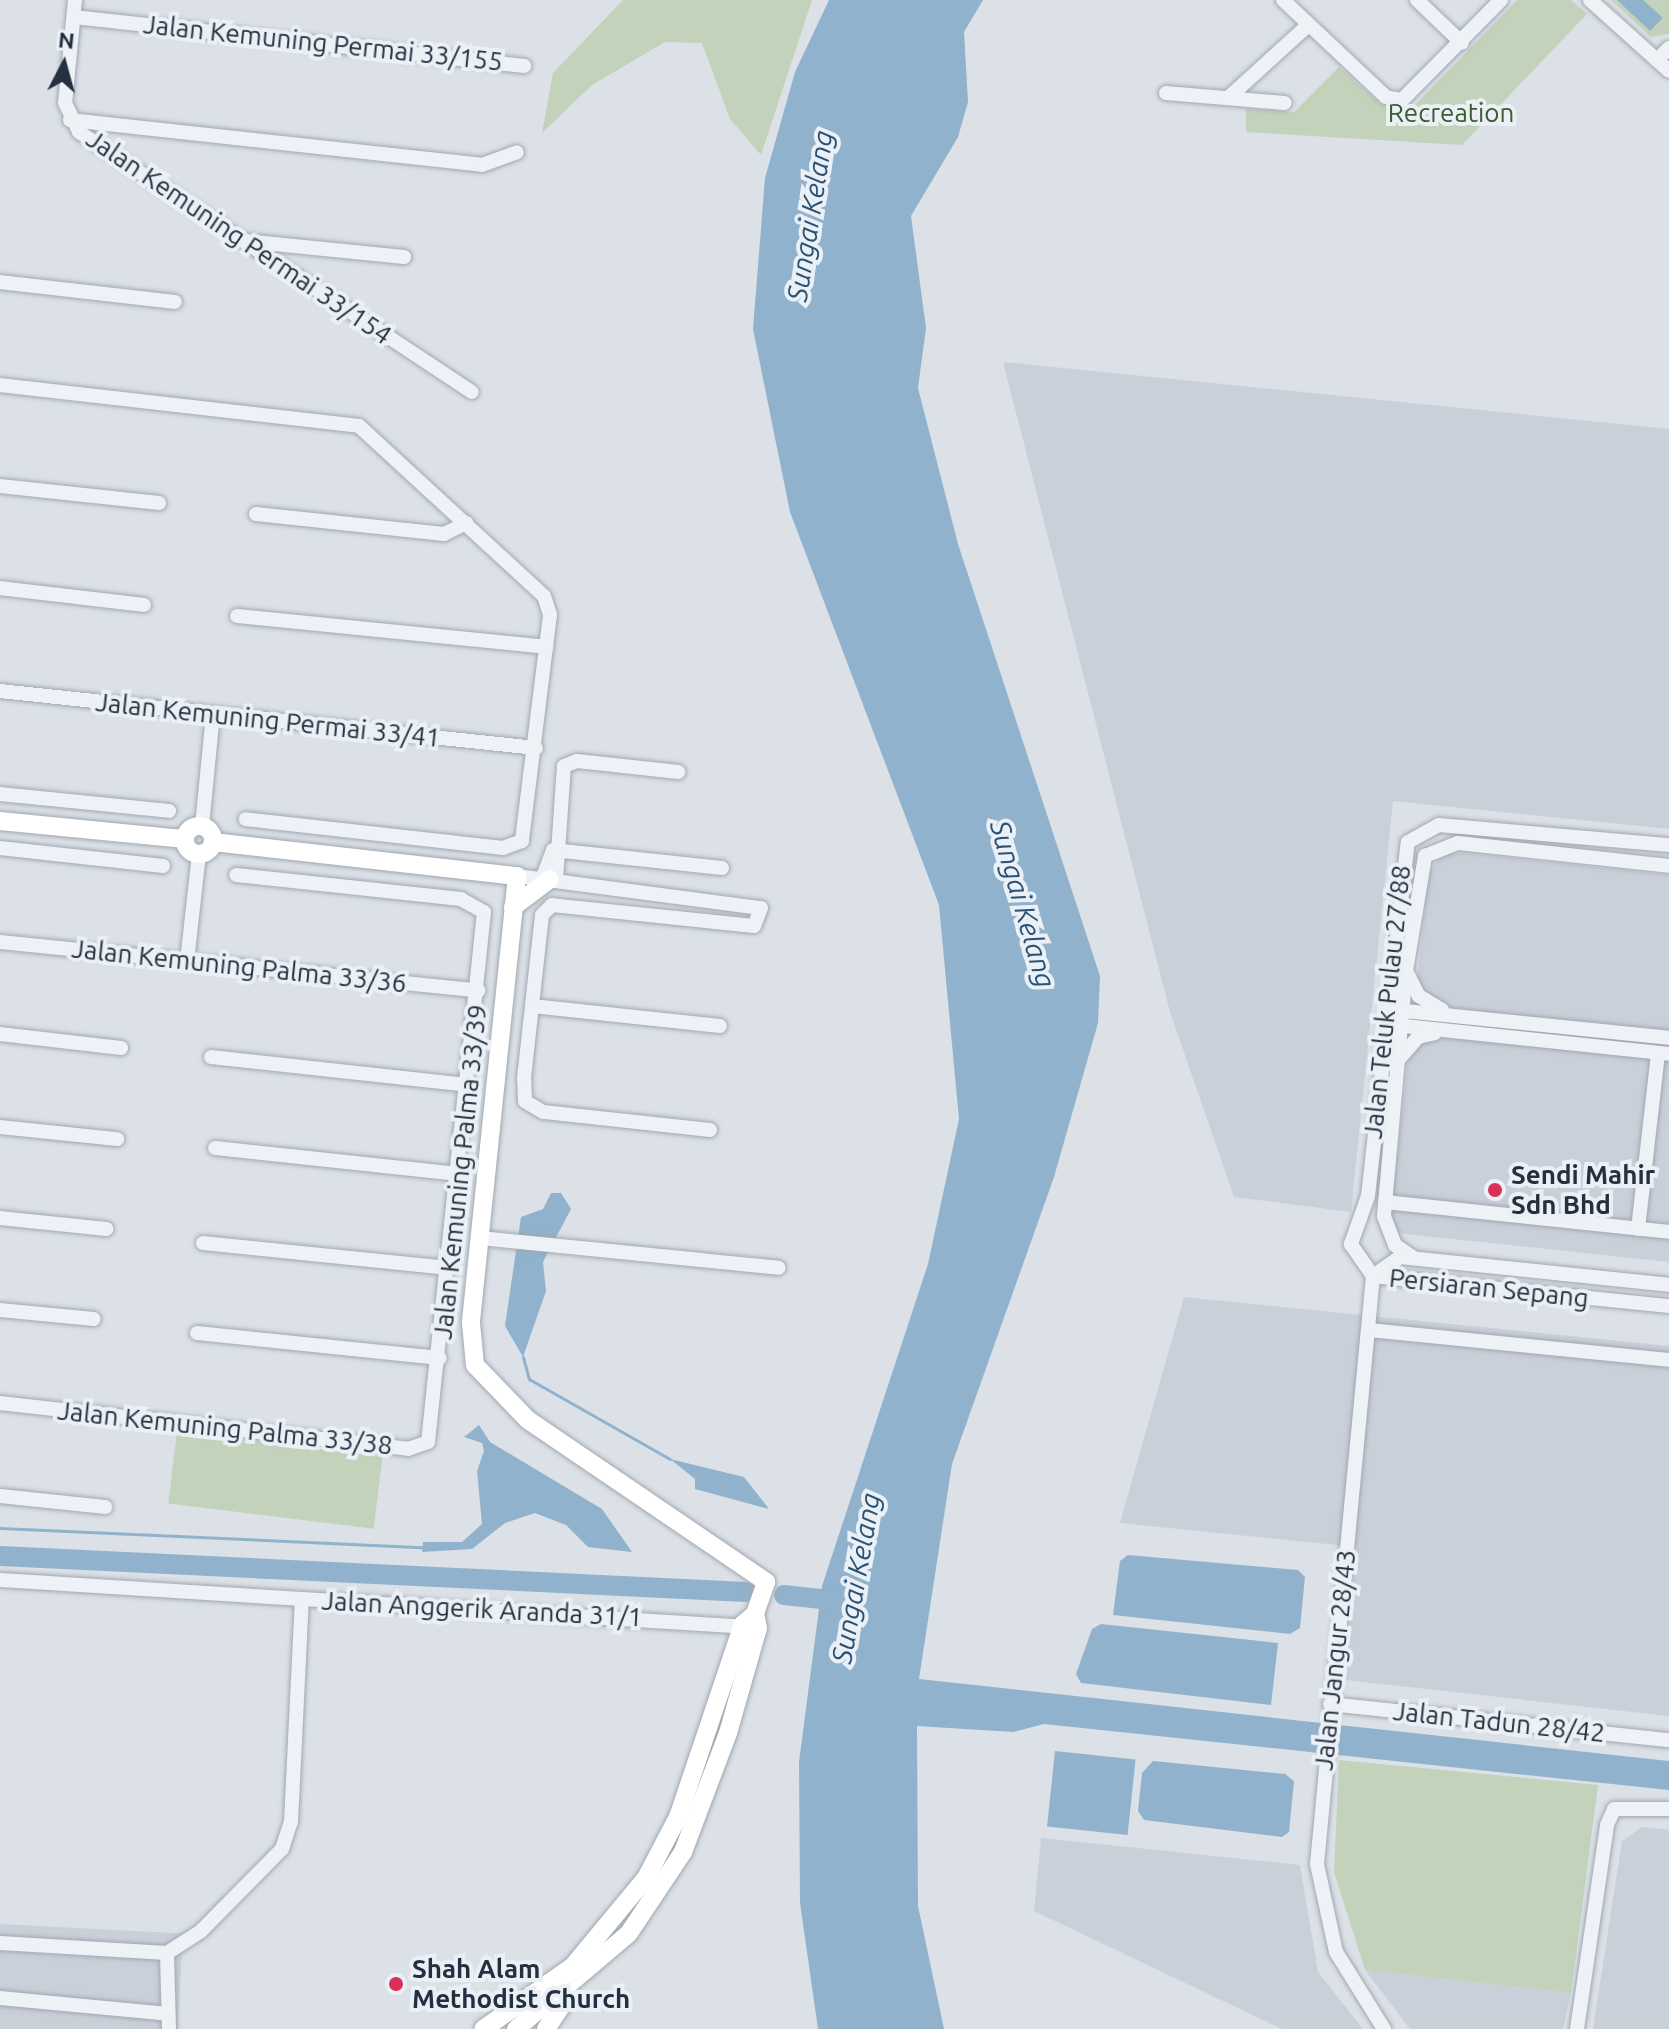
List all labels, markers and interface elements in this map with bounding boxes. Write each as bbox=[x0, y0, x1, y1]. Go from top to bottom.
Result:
street label: Jalan Kemuning Permai 33/155 bbox=[142, 9, 504, 77]
north arrow bbox=[24, 24, 104, 104]
text: N bbox=[57, 26, 76, 53]
park label: Recreation bbox=[1388, 97, 1514, 129]
street label: Jalan Kemuning Permai 33/154 bbox=[80, 123, 398, 351]
water label: Sungai Kelang bbox=[780, 128, 840, 304]
street label: Jalan Kemuning Permai 33/41 bbox=[94, 686, 442, 754]
water label: Sungai Kelang bbox=[983, 816, 1063, 992]
street label: Jalan Teluk Pulau 27/88 bbox=[1357, 864, 1417, 1140]
street label: Jalan Kemuning Palma 33/36 bbox=[70, 933, 408, 999]
street label: Jalan Kemuning Palma 33/39 bbox=[427, 1003, 493, 1341]
place label: Sendi Mahir Sdn Bhd bbox=[1511, 1159, 1655, 1220]
marker: Sendi Mahir Sdn Bhd bbox=[1486, 1181, 1504, 1199]
street label: Persiaran Sepang bbox=[1388, 1262, 1590, 1314]
street label: Jalan Kemuning Palma 33/38 bbox=[56, 1395, 394, 1461]
water label: Sungai Kelang bbox=[824, 1490, 888, 1666]
street label: Jalan Jangur 28/43 bbox=[1308, 1548, 1362, 1772]
street label: Jalan Anggerik Aranda 31/1 bbox=[321, 1585, 643, 1633]
street label: Jalan Tadun 28/42 bbox=[1391, 1695, 1607, 1749]
place label: Shah Alam Methodist Church bbox=[412, 1953, 630, 2014]
marker: Shah Alam Methodist Church bbox=[387, 1975, 405, 1993]

